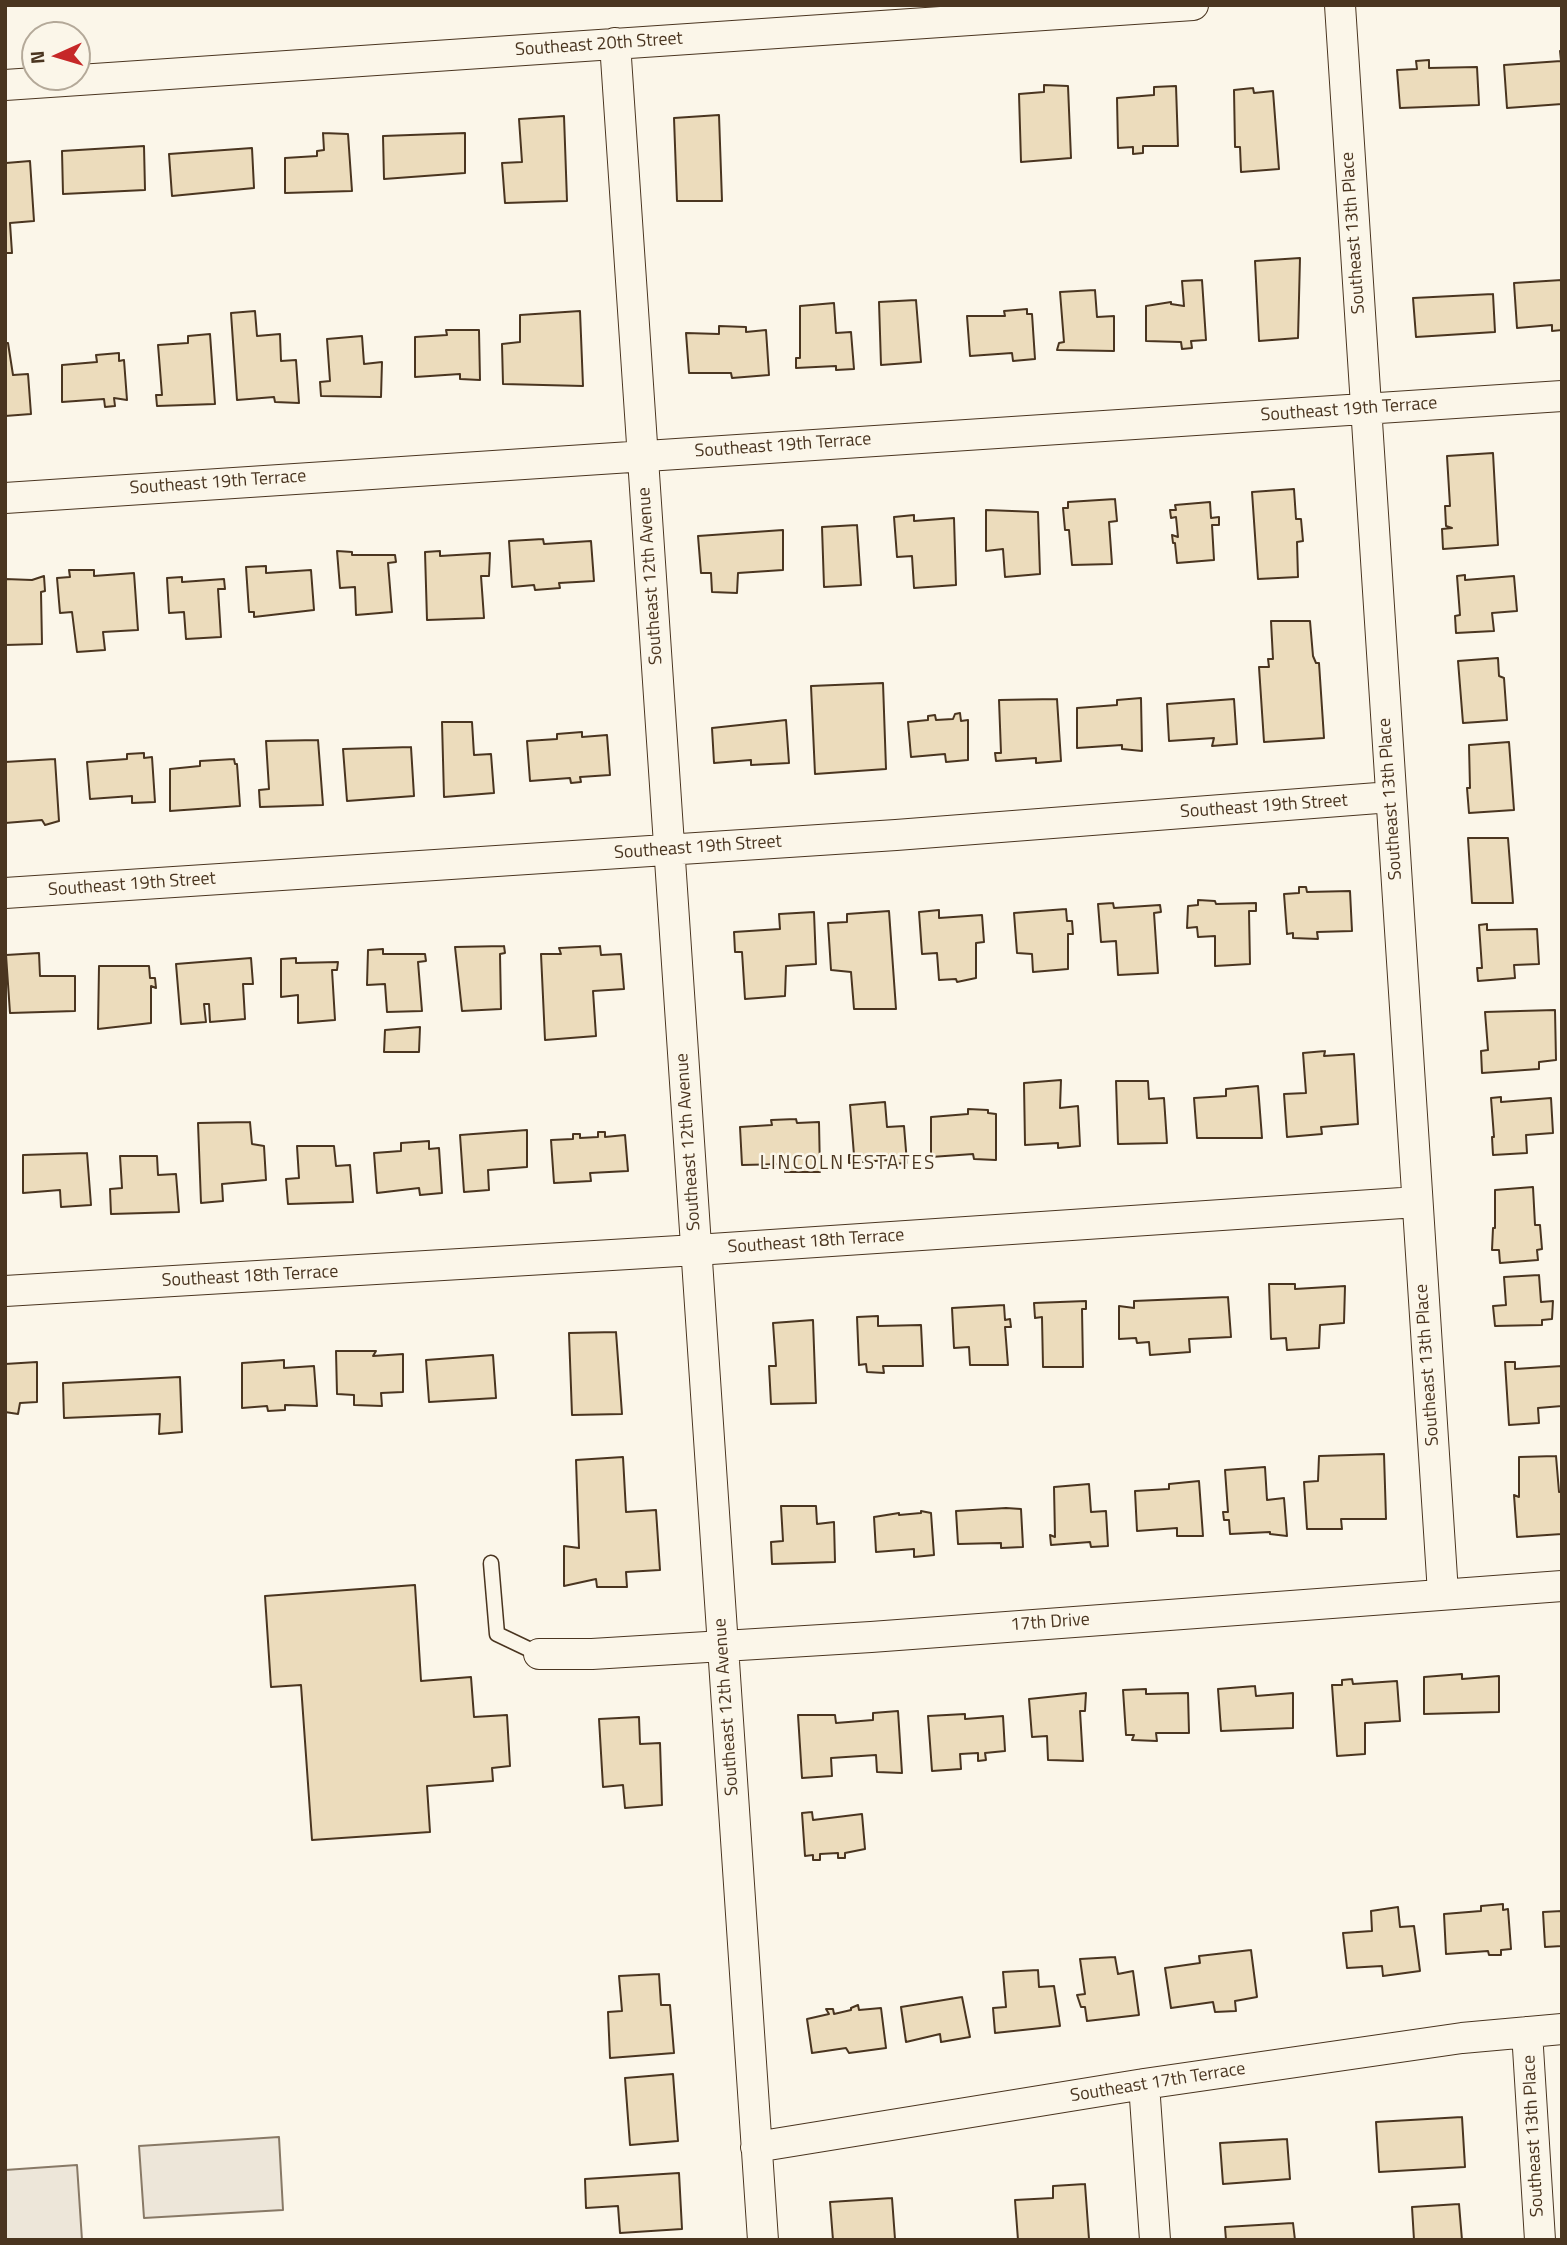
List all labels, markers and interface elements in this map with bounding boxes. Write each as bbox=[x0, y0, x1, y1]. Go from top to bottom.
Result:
north arrow bbox=[21, 21, 91, 91]
street label: Southeast 20th Street bbox=[514, 28, 684, 62]
text: N bbox=[22, 50, 51, 65]
street label: Southeast 13th Place bbox=[1338, 151, 1370, 315]
street label: Southeast 19th Terrace bbox=[1260, 393, 1438, 427]
street label: Southeast 19th Terrace bbox=[694, 429, 872, 463]
street label: Southeast 19th Terrace bbox=[129, 466, 307, 500]
street label: Southeast 12th Avenue bbox=[634, 486, 668, 666]
street label: Southeast 13th Place bbox=[1375, 717, 1407, 881]
street label: Southeast 19th Street bbox=[1179, 790, 1349, 824]
street label: Southeast 19th Street bbox=[613, 831, 783, 865]
street label: Southeast 19th Street bbox=[47, 868, 217, 902]
street label: Southeast 12th Avenue bbox=[672, 1052, 706, 1232]
district label: LINCOLN ESTATES bbox=[762, 1153, 934, 1175]
street label: Southeast 18th Terrace bbox=[727, 1225, 905, 1259]
street label: Southeast 18th Terrace bbox=[161, 1262, 339, 1292]
street label: Southeast 13th Place bbox=[1412, 1283, 1444, 1447]
street label: 17th Drive bbox=[1010, 1609, 1090, 1637]
street label: Southeast 12th Avenue bbox=[710, 1617, 744, 1797]
street label: Southeast 13th Place bbox=[1519, 2054, 1549, 2218]
street label: Southeast 17th Terrace bbox=[1069, 2058, 1247, 2108]

